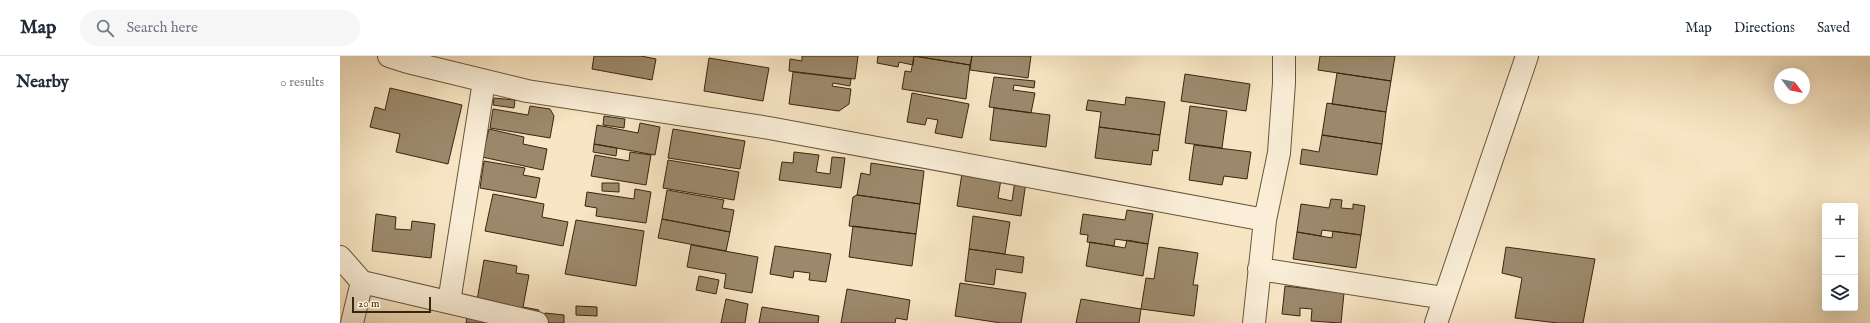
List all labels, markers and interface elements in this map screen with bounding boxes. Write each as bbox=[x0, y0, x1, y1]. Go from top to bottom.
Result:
search box bbox=[80, 10, 360, 46]
text: Map bbox=[20, 16, 56, 40]
icon: search bbox=[94, 17, 116, 39]
text: Search here bbox=[126, 18, 198, 37]
text: Map bbox=[1685, 19, 1712, 37]
text: Directions bbox=[1734, 19, 1795, 37]
text: Saved bbox=[1817, 19, 1850, 37]
north arrow bbox=[1774, 68, 1810, 104]
text: Nearby bbox=[16, 72, 69, 93]
text: 0 results bbox=[280, 74, 324, 91]
map controls bbox=[1822, 203, 1858, 311]
button: + bbox=[1822, 203, 1858, 239]
button: − bbox=[1822, 239, 1858, 275]
button: layers bbox=[1822, 275, 1858, 311]
scale bar bbox=[352, 295, 431, 314]
text: 20 m bbox=[358, 297, 379, 311]

